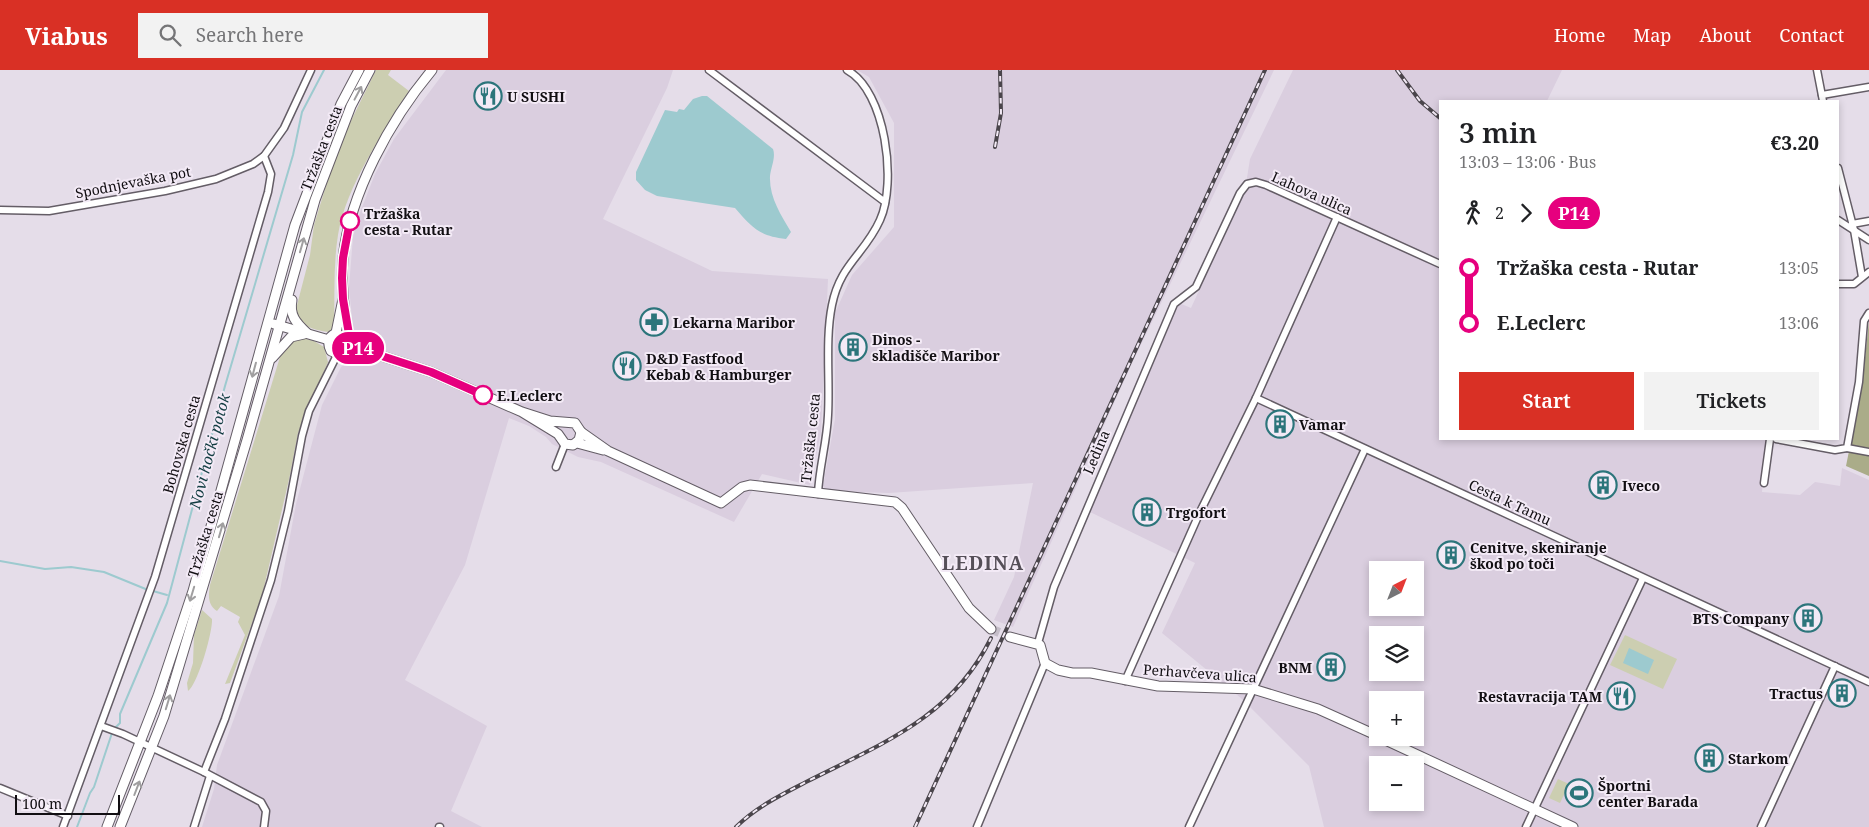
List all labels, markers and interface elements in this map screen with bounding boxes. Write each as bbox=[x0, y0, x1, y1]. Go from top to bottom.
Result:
search box bbox=[138, 13, 488, 58]
text: Viabus bbox=[25, 19, 108, 52]
icon: search bbox=[156, 21, 184, 49]
text: Search here bbox=[196, 22, 304, 48]
text: Home bbox=[1554, 23, 1605, 47]
text: Map bbox=[1633, 23, 1671, 47]
text: About bbox=[1699, 23, 1751, 47]
text: Contact bbox=[1779, 23, 1844, 47]
restaurant icon: U SUSHI bbox=[473, 81, 503, 111]
one-way arrow bbox=[354, 86, 363, 101]
place label: U SUSHI bbox=[507, 87, 565, 106]
street label: Tržaška cesta bbox=[296, 103, 346, 193]
text: 3 min bbox=[1459, 113, 1537, 151]
text: €3.20 bbox=[1771, 130, 1819, 156]
text: 13:03 – 13:06 · Bus bbox=[1459, 151, 1596, 173]
street label: Spodnjevaška pot bbox=[74, 161, 192, 203]
street label: Lahova ulica bbox=[1269, 167, 1355, 219]
icon: walk bbox=[1459, 199, 1487, 227]
icon: forward bbox=[1512, 199, 1540, 227]
text: P14 bbox=[1558, 201, 1590, 225]
text: 2 bbox=[1495, 202, 1504, 224]
place label: Tržaška cesta - Rutar bbox=[364, 204, 453, 239]
marker: Tržaška cesta - Rutar bbox=[340, 211, 360, 231]
one-way arrow bbox=[298, 238, 307, 254]
text: Tržaška cesta - Rutar bbox=[1497, 255, 1699, 281]
text: 13:05 bbox=[1779, 257, 1819, 279]
pharmacy icon: Lekarna Maribor bbox=[639, 307, 669, 337]
text: E.Leclerc bbox=[1497, 310, 1586, 336]
text: 13:06 bbox=[1779, 312, 1819, 334]
place label: Lekarna Maribor bbox=[673, 313, 796, 332]
place label: Dinos - skladišče Maribor bbox=[872, 330, 1000, 365]
line badge: P14 bbox=[329, 332, 387, 364]
building icon: Dinos - skladišče Maribor bbox=[838, 332, 868, 362]
text: P14 bbox=[342, 336, 374, 360]
place label: D&D Fastfood Kebab & Hamburger bbox=[646, 349, 792, 384]
restaurant icon: D&D Fastfood Kebab & Hamburger bbox=[612, 351, 642, 381]
one-way arrow bbox=[249, 361, 258, 377]
button: Start bbox=[1459, 372, 1634, 430]
button: Tickets bbox=[1644, 372, 1819, 430]
marker: E.Leclerc bbox=[473, 385, 493, 405]
place label: E.Leclerc bbox=[497, 386, 562, 405]
water label: Novi hočki potok bbox=[184, 391, 234, 512]
street label: Bohovska cesta bbox=[158, 392, 204, 496]
street label: Tržaška cesta bbox=[796, 392, 824, 484]
building icon: Vamar bbox=[1265, 409, 1295, 439]
place label: Vamar bbox=[1299, 415, 1347, 434]
street label: Ledina bbox=[1078, 427, 1114, 477]
building icon: Iveco bbox=[1588, 470, 1618, 500]
street label: Cesta k Tamu bbox=[1466, 475, 1554, 529]
place label: Iveco bbox=[1622, 476, 1660, 495]
street label: Tržaška cesta bbox=[183, 488, 227, 580]
building icon: Trgofort bbox=[1132, 497, 1162, 527]
place label: Trgofort bbox=[1166, 503, 1227, 522]
one-way arrow bbox=[216, 523, 226, 539]
place label: Cenitve, skeniranje škod po toči bbox=[1470, 538, 1607, 573]
building icon: Cenitve, skeniranje škod po toči bbox=[1436, 540, 1466, 570]
district label: LEDINA bbox=[942, 550, 1024, 576]
north arrow bbox=[1369, 561, 1424, 616]
map controls bbox=[1369, 561, 1424, 811]
one-way arrow bbox=[186, 585, 196, 601]
building icon: BTS Company bbox=[1793, 603, 1823, 633]
place label: BTS Company bbox=[1693, 609, 1790, 628]
button: layers bbox=[1369, 626, 1424, 681]
building icon: BNM bbox=[1316, 652, 1346, 682]
place label: BNM bbox=[1278, 658, 1312, 677]
street label: Perhavčeva ulica bbox=[1143, 660, 1258, 686]
building icon: Tractus bbox=[1827, 678, 1857, 708]
restaurant icon: Restavracija TAM bbox=[1606, 681, 1636, 711]
place label: Tractus bbox=[1769, 684, 1823, 703]
place label: Restavracija TAM bbox=[1478, 687, 1602, 706]
button: + bbox=[1369, 691, 1424, 746]
one-way arrow bbox=[164, 695, 174, 711]
building icon: Starkom bbox=[1694, 743, 1724, 773]
place label: Starkom bbox=[1728, 749, 1789, 768]
button: − bbox=[1369, 756, 1424, 811]
place label: Športni center Barada bbox=[1598, 776, 1698, 811]
sports icon: Športni center Barada bbox=[1564, 778, 1594, 808]
one-way arrow bbox=[133, 781, 142, 796]
scale bar bbox=[15, 792, 120, 815]
text: 100 m bbox=[22, 794, 62, 813]

